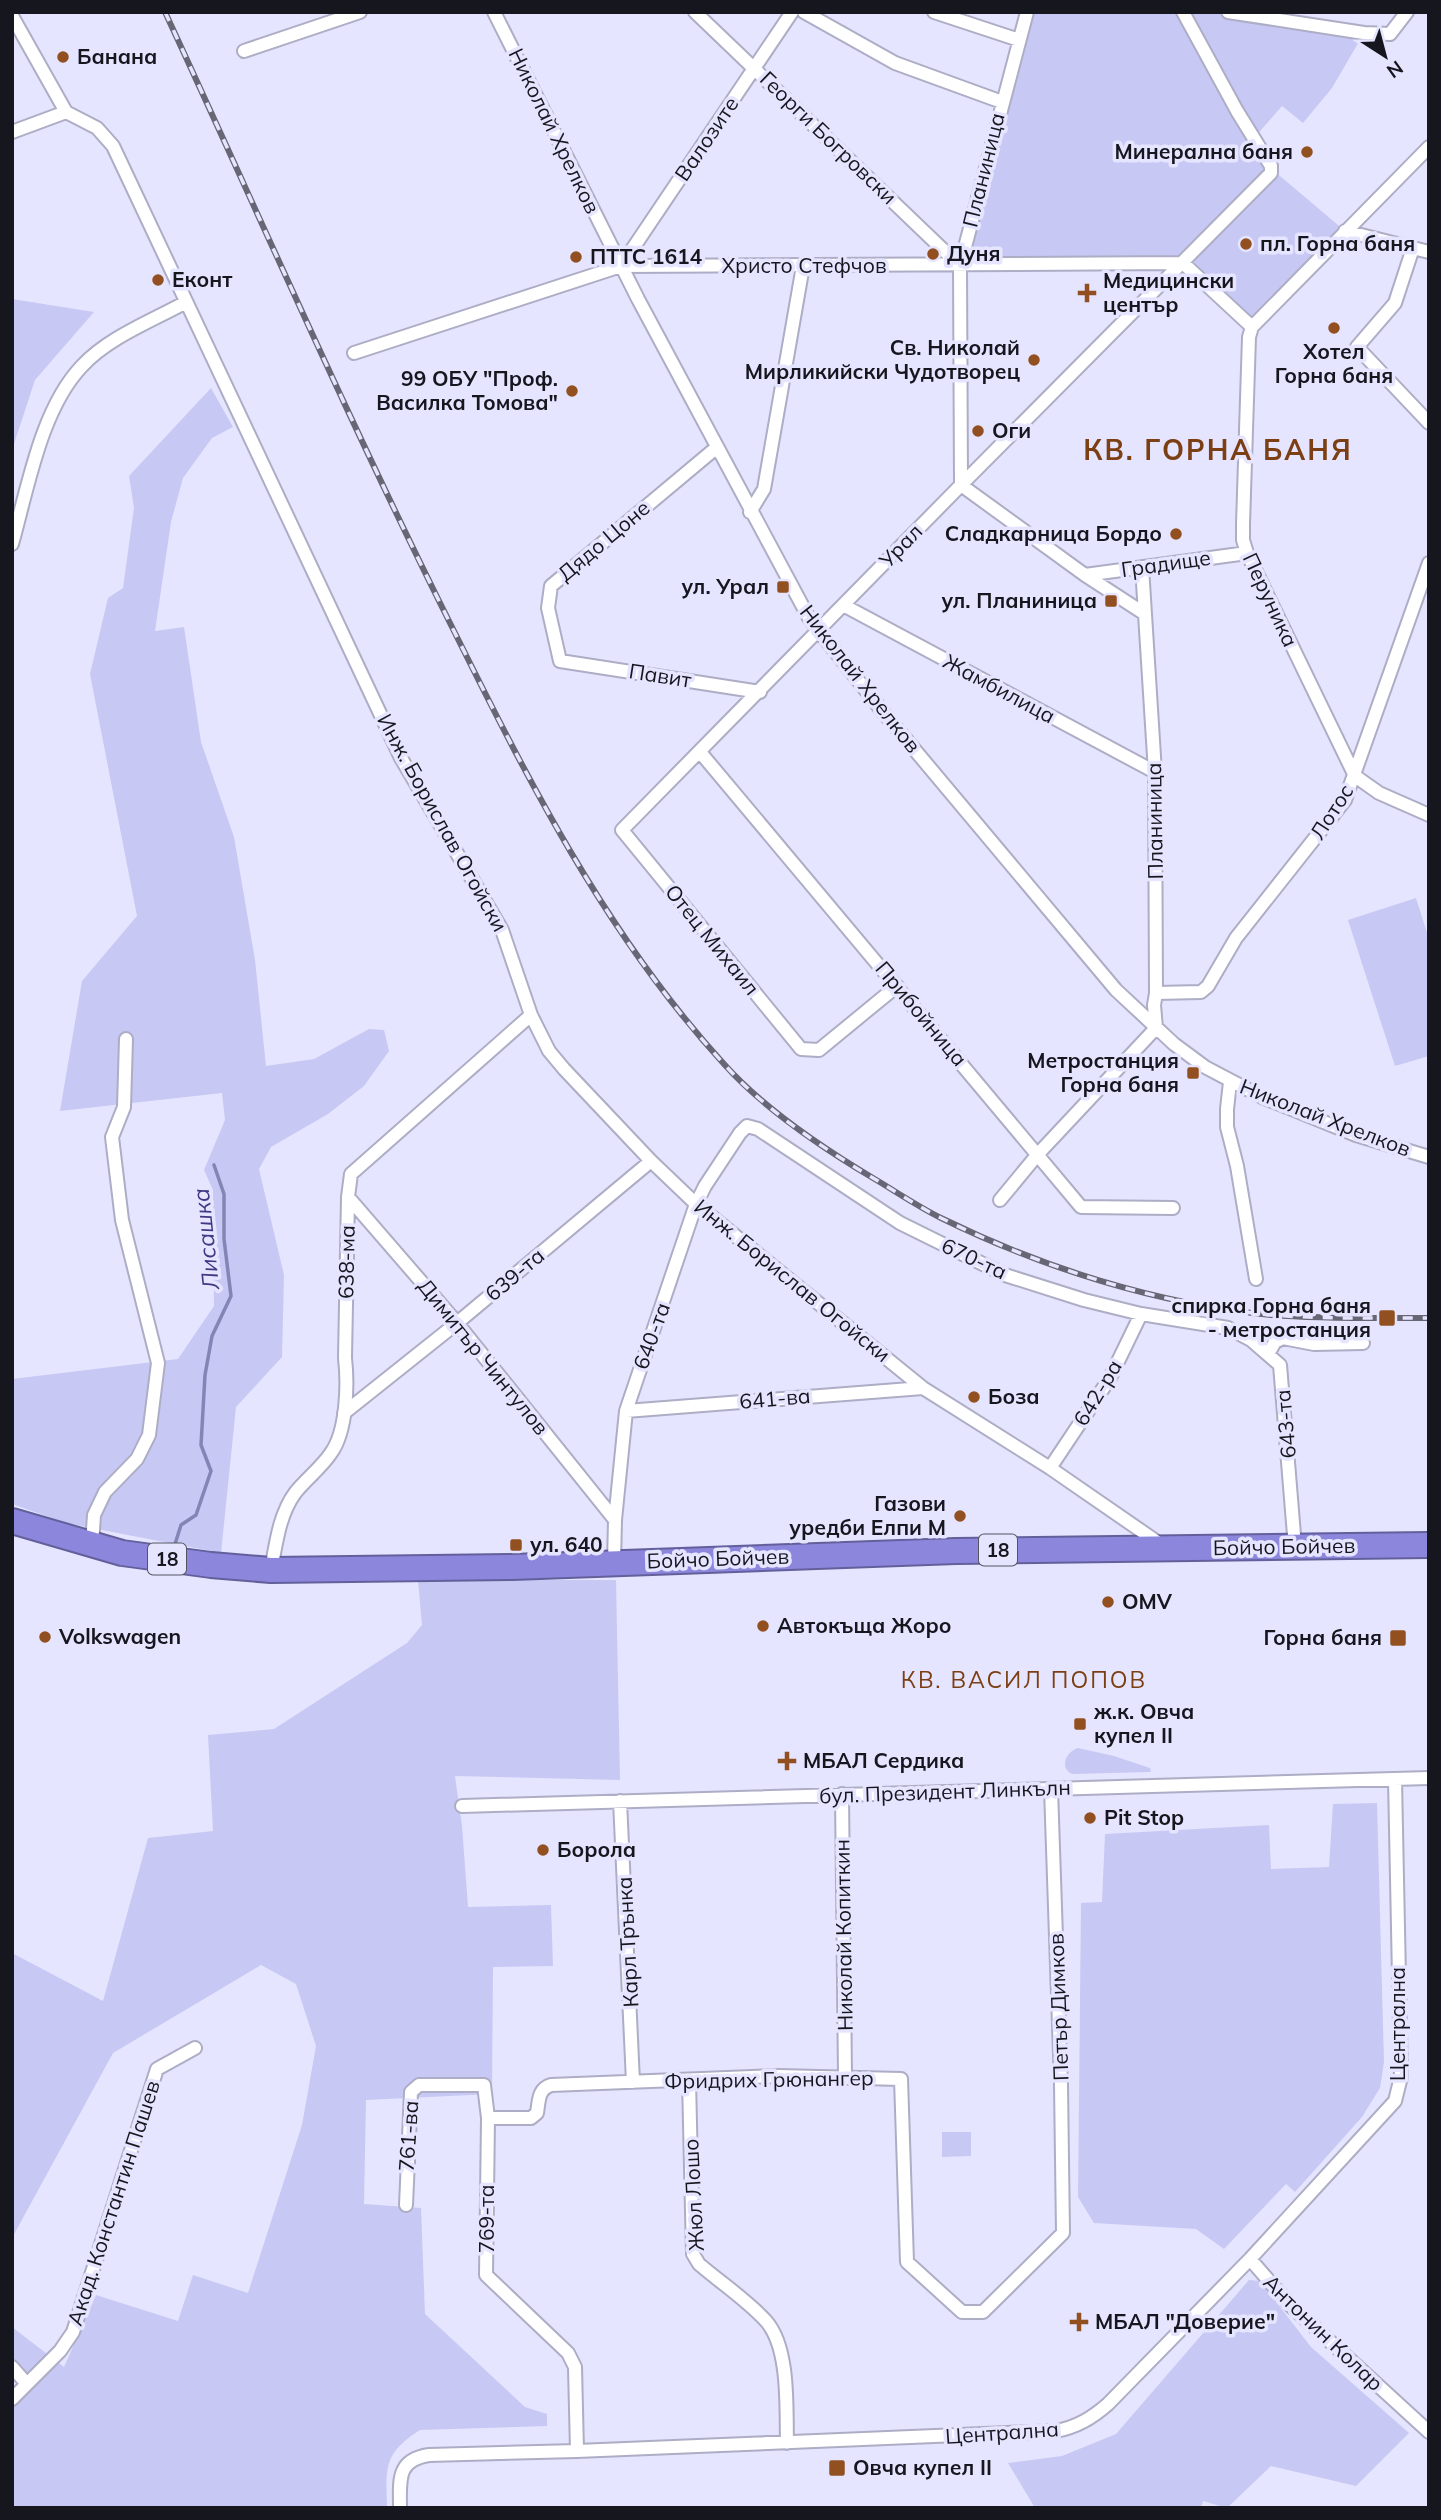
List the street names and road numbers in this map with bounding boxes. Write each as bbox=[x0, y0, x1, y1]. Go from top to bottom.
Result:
street label: Николай Хрелков bbox=[504, 44, 606, 217]
street label: Георги Богровски bbox=[755, 65, 902, 209]
street label: Валозите bbox=[669, 91, 744, 185]
street label: Планиница bbox=[956, 110, 1010, 230]
street label: Христо Стефчов bbox=[721, 252, 887, 278]
street label: Дядо Цоне bbox=[552, 494, 655, 586]
street label: Урал bbox=[873, 518, 927, 573]
street label: Градище bbox=[1119, 544, 1212, 582]
street label: Перуника bbox=[1238, 548, 1304, 651]
street label: Николай Хрелков bbox=[795, 599, 927, 758]
street label: Жамбилица bbox=[939, 648, 1060, 728]
street label: Павит bbox=[627, 657, 694, 693]
street label: Инж. Борислав Огойски bbox=[372, 709, 514, 936]
street label: Планиница bbox=[1140, 762, 1168, 880]
street label: Лотос bbox=[1304, 779, 1359, 844]
street label: Отец Михаил bbox=[660, 879, 765, 1000]
street label: Прибойница bbox=[870, 956, 973, 1071]
street label: Николай Хрелков bbox=[1236, 1073, 1414, 1162]
street label: Инж. Борислав Огойски bbox=[689, 1193, 896, 1367]
street label: 638-ма bbox=[332, 1225, 360, 1299]
street label: 670-та bbox=[938, 1232, 1011, 1284]
street label: 639-та bbox=[480, 1242, 549, 1306]
street label: Димитър Чинтулов bbox=[413, 1273, 555, 1440]
street label: 640-та bbox=[627, 1299, 675, 1373]
street label: 642-ра bbox=[1067, 1355, 1127, 1430]
street label: 641-ва bbox=[738, 1382, 812, 1414]
street label: 643-та bbox=[1269, 1389, 1301, 1460]
street label: Бойчо Бойчев bbox=[1213, 1532, 1355, 1560]
road number: 18 bbox=[979, 1534, 1017, 1566]
street label: Бойчо Бойчев bbox=[646, 1543, 790, 1573]
road number: 18 bbox=[148, 1544, 186, 1574]
street label: бул. Президент Линкълн bbox=[819, 1774, 1071, 1808]
street label: Николай Копиткин bbox=[828, 1839, 858, 2031]
street label: Карл Трънка bbox=[611, 1876, 643, 2008]
street label: Петър Димков bbox=[1042, 1933, 1074, 2081]
street label: Централна bbox=[1384, 1967, 1410, 2081]
street label: Фридрих Грюнангер bbox=[664, 2064, 874, 2094]
street label: Акад. Константин Пашев bbox=[61, 2077, 165, 2328]
street label: 761-ва bbox=[393, 2099, 423, 2172]
street label: Жюл Лошо bbox=[677, 2138, 709, 2252]
street label: 769-та bbox=[473, 2184, 499, 2254]
street label: Антонин Колар bbox=[1258, 2269, 1389, 2396]
street label: Централна bbox=[944, 2415, 1060, 2449]

